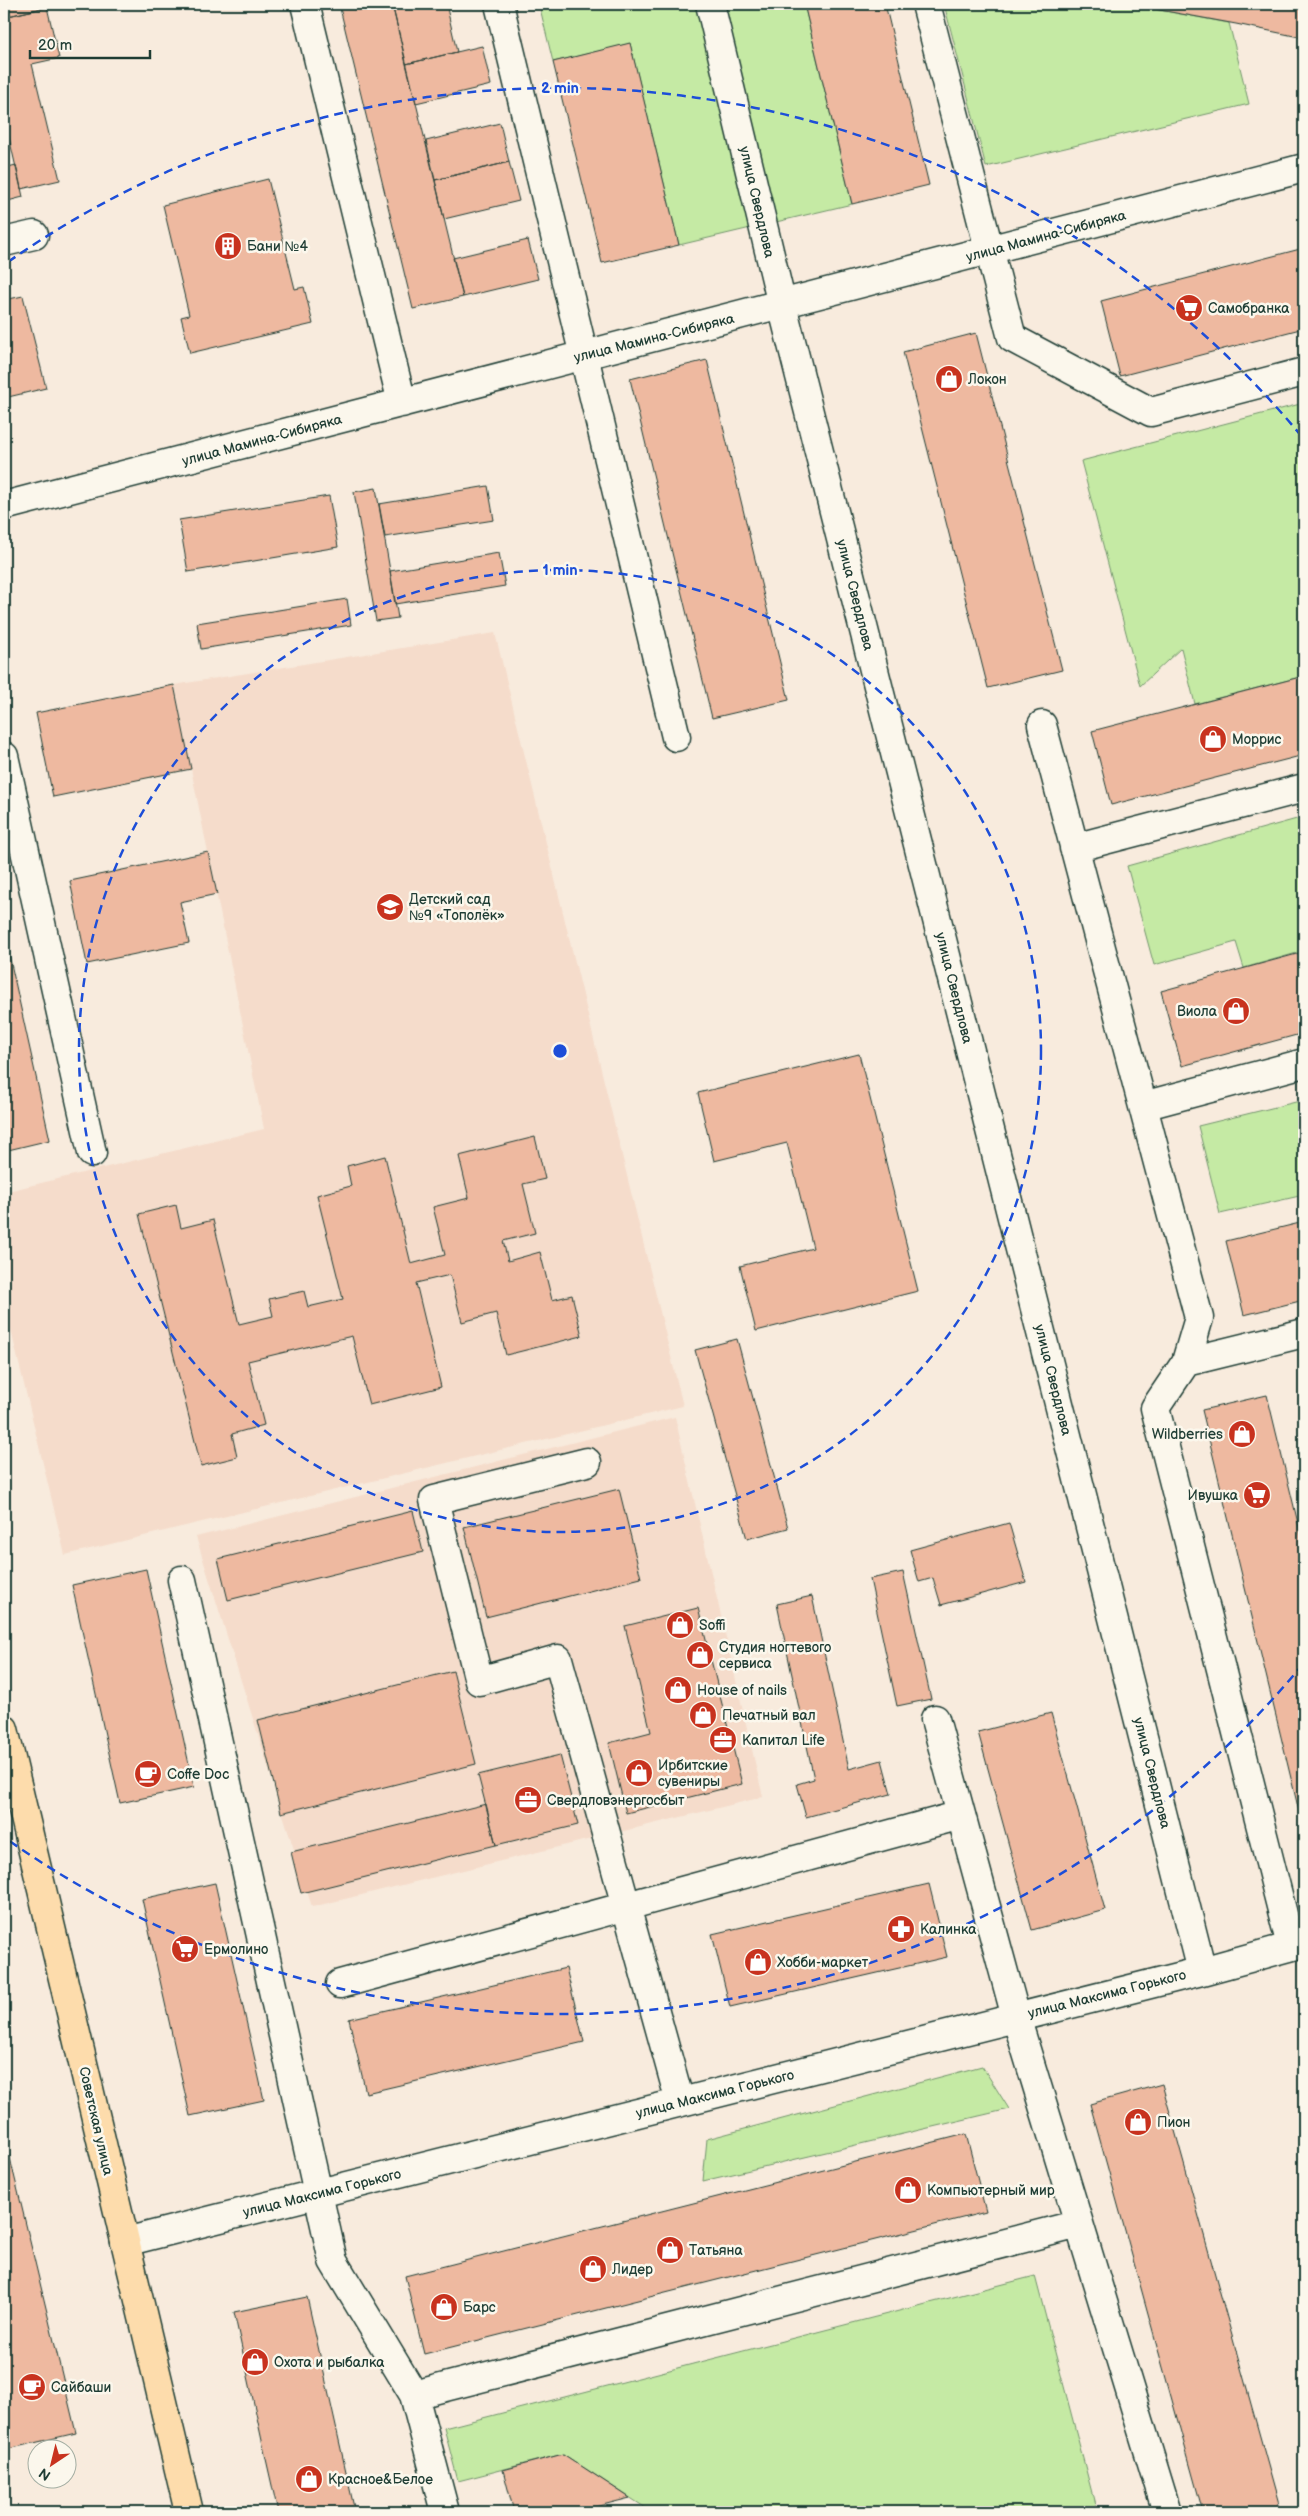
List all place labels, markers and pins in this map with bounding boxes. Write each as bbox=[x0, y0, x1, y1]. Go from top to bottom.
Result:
building icon: Бани №4 bbox=[213, 231, 243, 261]
place label: Бани №4 bbox=[247, 238, 309, 255]
supermarket icon: Самобранка bbox=[1174, 293, 1204, 323]
place label: Самобранка bbox=[1208, 300, 1290, 317]
shop icon: Локон bbox=[934, 364, 964, 394]
place label: Локон bbox=[967, 371, 1007, 388]
shop icon: Моррис bbox=[1198, 724, 1228, 754]
place label: Моррис bbox=[1232, 731, 1282, 748]
place label: Детский сад №9 «Тополёк» bbox=[409, 891, 505, 924]
school or university icon: Детский сад №9 «Тополёк» bbox=[375, 892, 405, 922]
shop icon: Виола bbox=[1221, 996, 1251, 1026]
place label: Виола bbox=[1177, 1003, 1218, 1020]
centre of rings bbox=[551, 1042, 569, 1060]
shop icon: Wildberries bbox=[1227, 1419, 1257, 1449]
place label: Wildberries bbox=[1152, 1426, 1223, 1443]
supermarket icon: Ивушка bbox=[1242, 1480, 1272, 1510]
place label: Ивушка bbox=[1188, 1487, 1239, 1504]
shop icon: Soffi bbox=[665, 1610, 695, 1640]
place label: Soffi bbox=[699, 1617, 725, 1634]
place label: Студия ногтевого сервиса bbox=[719, 1639, 831, 1672]
shop icon: Студия ногтевого сервиса bbox=[685, 1640, 715, 1670]
shop icon: House of nails bbox=[663, 1675, 693, 1705]
place label: House of nails bbox=[697, 1682, 787, 1699]
shop icon: Печатный вал bbox=[688, 1700, 718, 1730]
place label: Печатный вал bbox=[722, 1707, 816, 1724]
office icon: Капитал Life bbox=[708, 1725, 738, 1755]
place label: Капитал Life bbox=[742, 1732, 825, 1749]
place label: Ирбитские сувениры bbox=[658, 1757, 728, 1790]
shop icon: Ирбитские сувениры bbox=[624, 1758, 654, 1788]
cafe icon: Coffe Doc bbox=[133, 1759, 163, 1789]
place label: Coffe Doc bbox=[167, 1766, 229, 1783]
office icon: Свердловэнергосбыт bbox=[513, 1785, 543, 1815]
place label: Свердловэнергосбыт bbox=[547, 1792, 685, 1809]
pharmacy icon: Калинка bbox=[886, 1914, 916, 1944]
place label: Калинка bbox=[920, 1921, 977, 1938]
supermarket icon: Ермолино bbox=[170, 1934, 200, 1964]
place label: Ермолино bbox=[204, 1941, 268, 1958]
shop icon: Хобби-маркет bbox=[743, 1947, 773, 1977]
place label: Хобби-маркет bbox=[777, 1954, 869, 1971]
shop icon: Пион bbox=[1123, 2107, 1153, 2137]
place label: Пион bbox=[1157, 2114, 1191, 2131]
shop icon: Компьютерный мир bbox=[893, 2175, 923, 2205]
place label: Компьютерный мир bbox=[927, 2182, 1055, 2199]
shop icon: Татьяна bbox=[655, 2235, 685, 2265]
place label: Татьяна bbox=[689, 2242, 744, 2259]
shop icon: Лидер bbox=[578, 2254, 608, 2284]
place label: Лидер bbox=[611, 2261, 653, 2278]
shop icon: Барс bbox=[429, 2292, 459, 2322]
place label: Барс bbox=[463, 2299, 496, 2316]
shop icon: Охота и рыбалка bbox=[240, 2347, 270, 2377]
place label: Охота и рыбалка bbox=[274, 2354, 385, 2371]
cafe icon: Сайбаши bbox=[17, 2372, 47, 2402]
place label: Сайбаши bbox=[51, 2379, 111, 2396]
shop icon: Красное&Белое bbox=[294, 2464, 324, 2494]
place label: Красное&Белое bbox=[328, 2471, 433, 2488]

